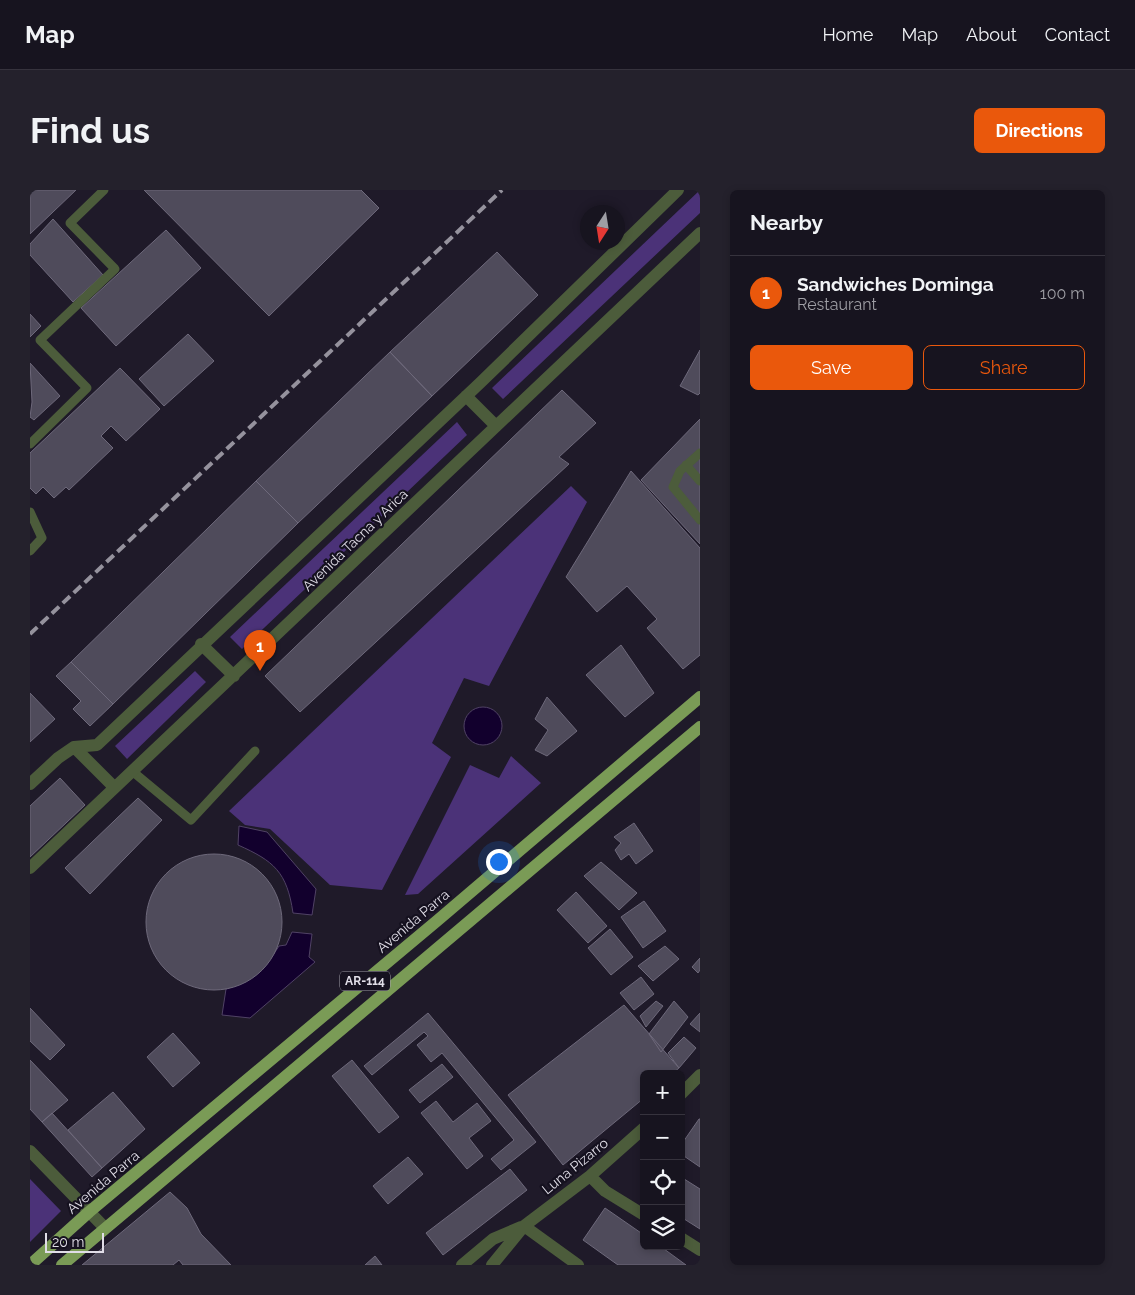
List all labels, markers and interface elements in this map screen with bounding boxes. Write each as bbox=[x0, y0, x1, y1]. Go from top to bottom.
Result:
text: Map bbox=[25, 20, 75, 49]
text: Home bbox=[822, 24, 873, 45]
text: Map bbox=[901, 24, 938, 45]
text: About bbox=[966, 24, 1017, 45]
text: Contact bbox=[1045, 24, 1110, 45]
button: Directions bbox=[974, 108, 1105, 153]
text: Find us bbox=[30, 110, 150, 151]
north arrow bbox=[580, 205, 625, 250]
text: Nearby bbox=[750, 210, 823, 235]
text: Sandwiches Dominga bbox=[797, 273, 994, 295]
text: 1 bbox=[762, 284, 770, 303]
text: 100 m bbox=[1040, 284, 1085, 303]
text: Restaurant bbox=[797, 295, 877, 314]
button: Save bbox=[750, 345, 913, 390]
button: Share bbox=[923, 345, 1085, 390]
street label: Avenida Tacna y Arica bbox=[299, 486, 411, 594]
pin: 1 bbox=[244, 630, 276, 671]
your location bbox=[486, 849, 512, 875]
street label: Avenida Parra bbox=[374, 886, 452, 956]
road number: AR-114 bbox=[340, 971, 390, 990]
map controls bbox=[640, 1070, 685, 1250]
button: + bbox=[640, 1070, 685, 1115]
button: − bbox=[640, 1115, 685, 1160]
street label: Luna Pizarro bbox=[539, 1135, 611, 1197]
street label: Avenida Parra bbox=[64, 1147, 142, 1217]
button: locate bbox=[640, 1160, 685, 1205]
button: layers bbox=[640, 1205, 685, 1250]
scale bar bbox=[45, 1230, 104, 1253]
text: 20 m bbox=[52, 1234, 84, 1250]

